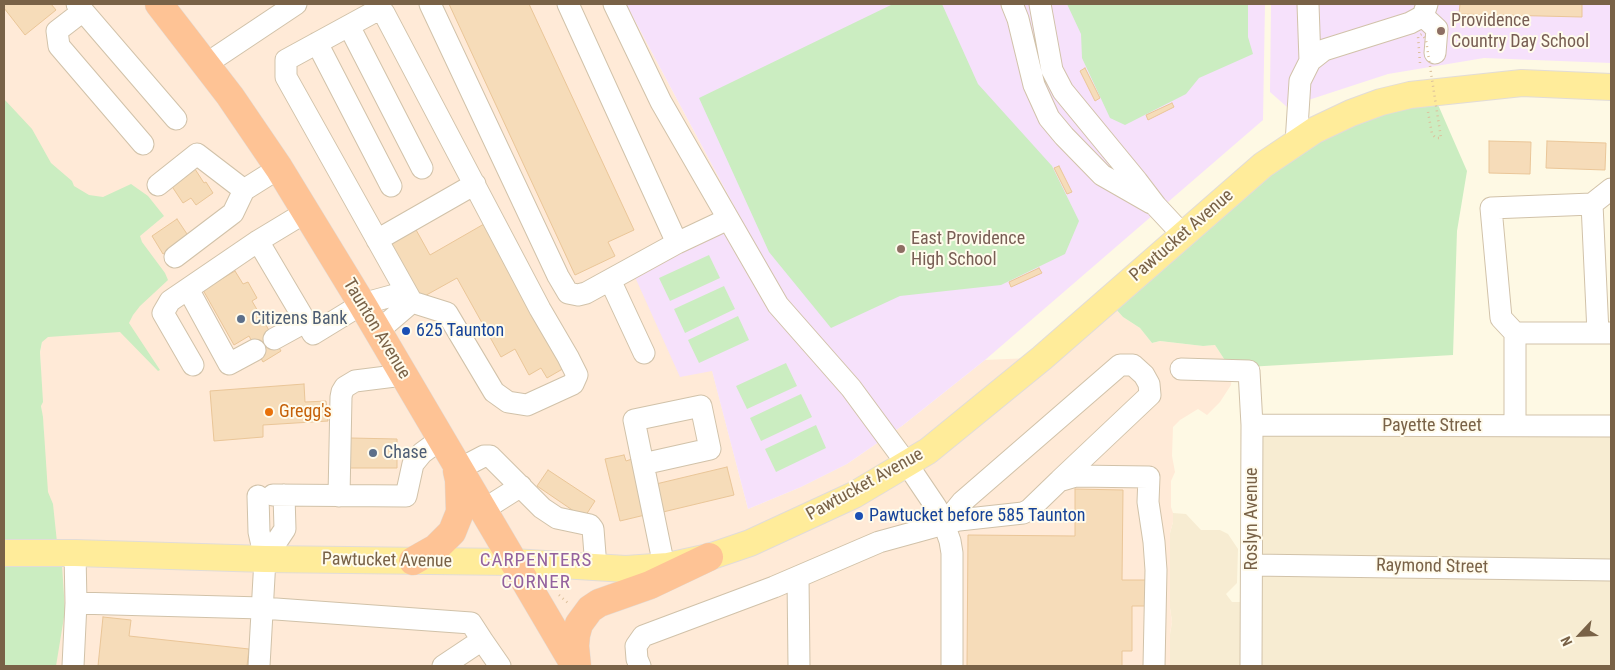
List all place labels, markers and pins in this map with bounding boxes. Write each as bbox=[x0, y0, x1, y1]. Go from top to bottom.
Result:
place label: Providence Country Day School bbox=[1451, 10, 1589, 52]
marker: Providence Country Day School bbox=[1435, 25, 1447, 37]
place label: East Providence High School bbox=[911, 228, 1025, 270]
marker: East Providence High School bbox=[895, 243, 907, 255]
place label: Citizens Bank bbox=[251, 308, 347, 330]
marker: Citizens Bank bbox=[235, 313, 247, 325]
place label: 625 Taunton bbox=[416, 320, 504, 342]
marker: 625 Taunton bbox=[400, 325, 412, 337]
place label: Gregg's bbox=[279, 401, 332, 423]
marker: Gregg's bbox=[263, 406, 275, 418]
place label: Chase bbox=[383, 442, 427, 464]
marker: Chase bbox=[367, 447, 379, 459]
place label: Pawtucket before 585 Taunton bbox=[869, 505, 1085, 527]
marker: Pawtucket before 585 Taunton bbox=[853, 510, 865, 522]

